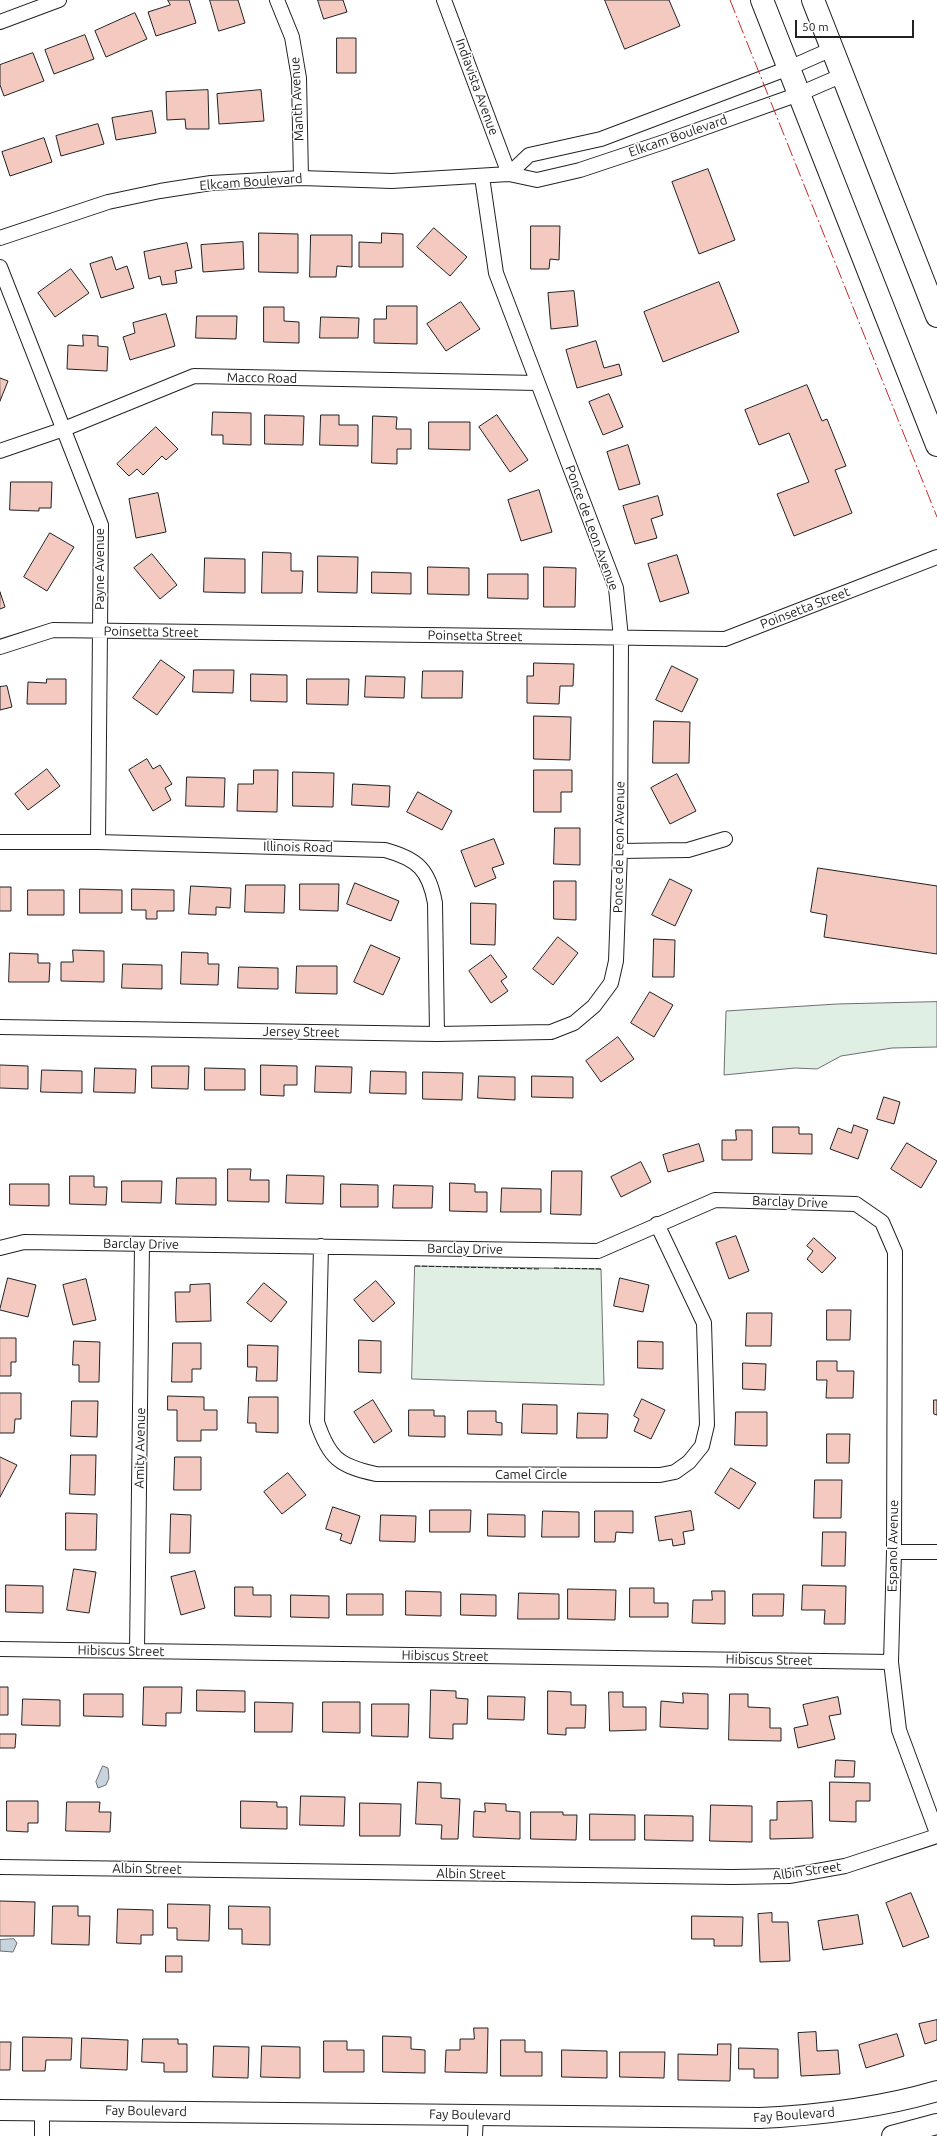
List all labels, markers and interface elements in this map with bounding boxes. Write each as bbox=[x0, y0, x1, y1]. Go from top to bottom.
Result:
scale bar bbox=[797, 12, 916, 38]
text: 50 m bbox=[802, 20, 829, 33]
street label: Indiavista Avenue bbox=[452, 36, 502, 138]
street label: Manth Avenue bbox=[287, 56, 307, 142]
street label: Elkcam Boulevard bbox=[627, 112, 729, 160]
street label: Elkcam Boulevard bbox=[199, 171, 303, 193]
street label: Macco Road bbox=[227, 370, 297, 386]
street label: Ponce de Leon Avenue bbox=[562, 463, 622, 593]
street label: Payne Avenue bbox=[92, 528, 108, 610]
street label: Poinsetta Street bbox=[758, 584, 852, 632]
street label: Poinsetta Street bbox=[103, 623, 199, 641]
street label: Poinsetta Street bbox=[427, 627, 523, 645]
street label: Ponce de Leon Avenue bbox=[610, 781, 628, 913]
street label: Illinois Road bbox=[263, 839, 333, 855]
street label: Jersey Street bbox=[262, 1024, 340, 1040]
street label: Barclay Drive bbox=[752, 1193, 828, 1211]
street label: Barclay Drive bbox=[103, 1236, 179, 1252]
street label: Barclay Drive bbox=[427, 1241, 503, 1257]
street label: Amity Avenue bbox=[131, 1407, 149, 1489]
street label: Camel Circle bbox=[495, 1467, 567, 1483]
street label: Espanol Avenue bbox=[884, 1500, 902, 1592]
street label: Hibiscus Street bbox=[77, 1642, 165, 1660]
street label: Hibiscus Street bbox=[401, 1647, 489, 1665]
street label: Hibiscus Street bbox=[725, 1651, 813, 1669]
street label: Albin Street bbox=[772, 1858, 842, 1884]
street label: Albin Street bbox=[112, 1861, 182, 1877]
street label: Albin Street bbox=[436, 1866, 506, 1882]
street label: Fay Boulevard bbox=[105, 2102, 187, 2120]
street label: Fay Boulevard bbox=[753, 2104, 835, 2126]
street label: Fay Boulevard bbox=[429, 2106, 511, 2124]

